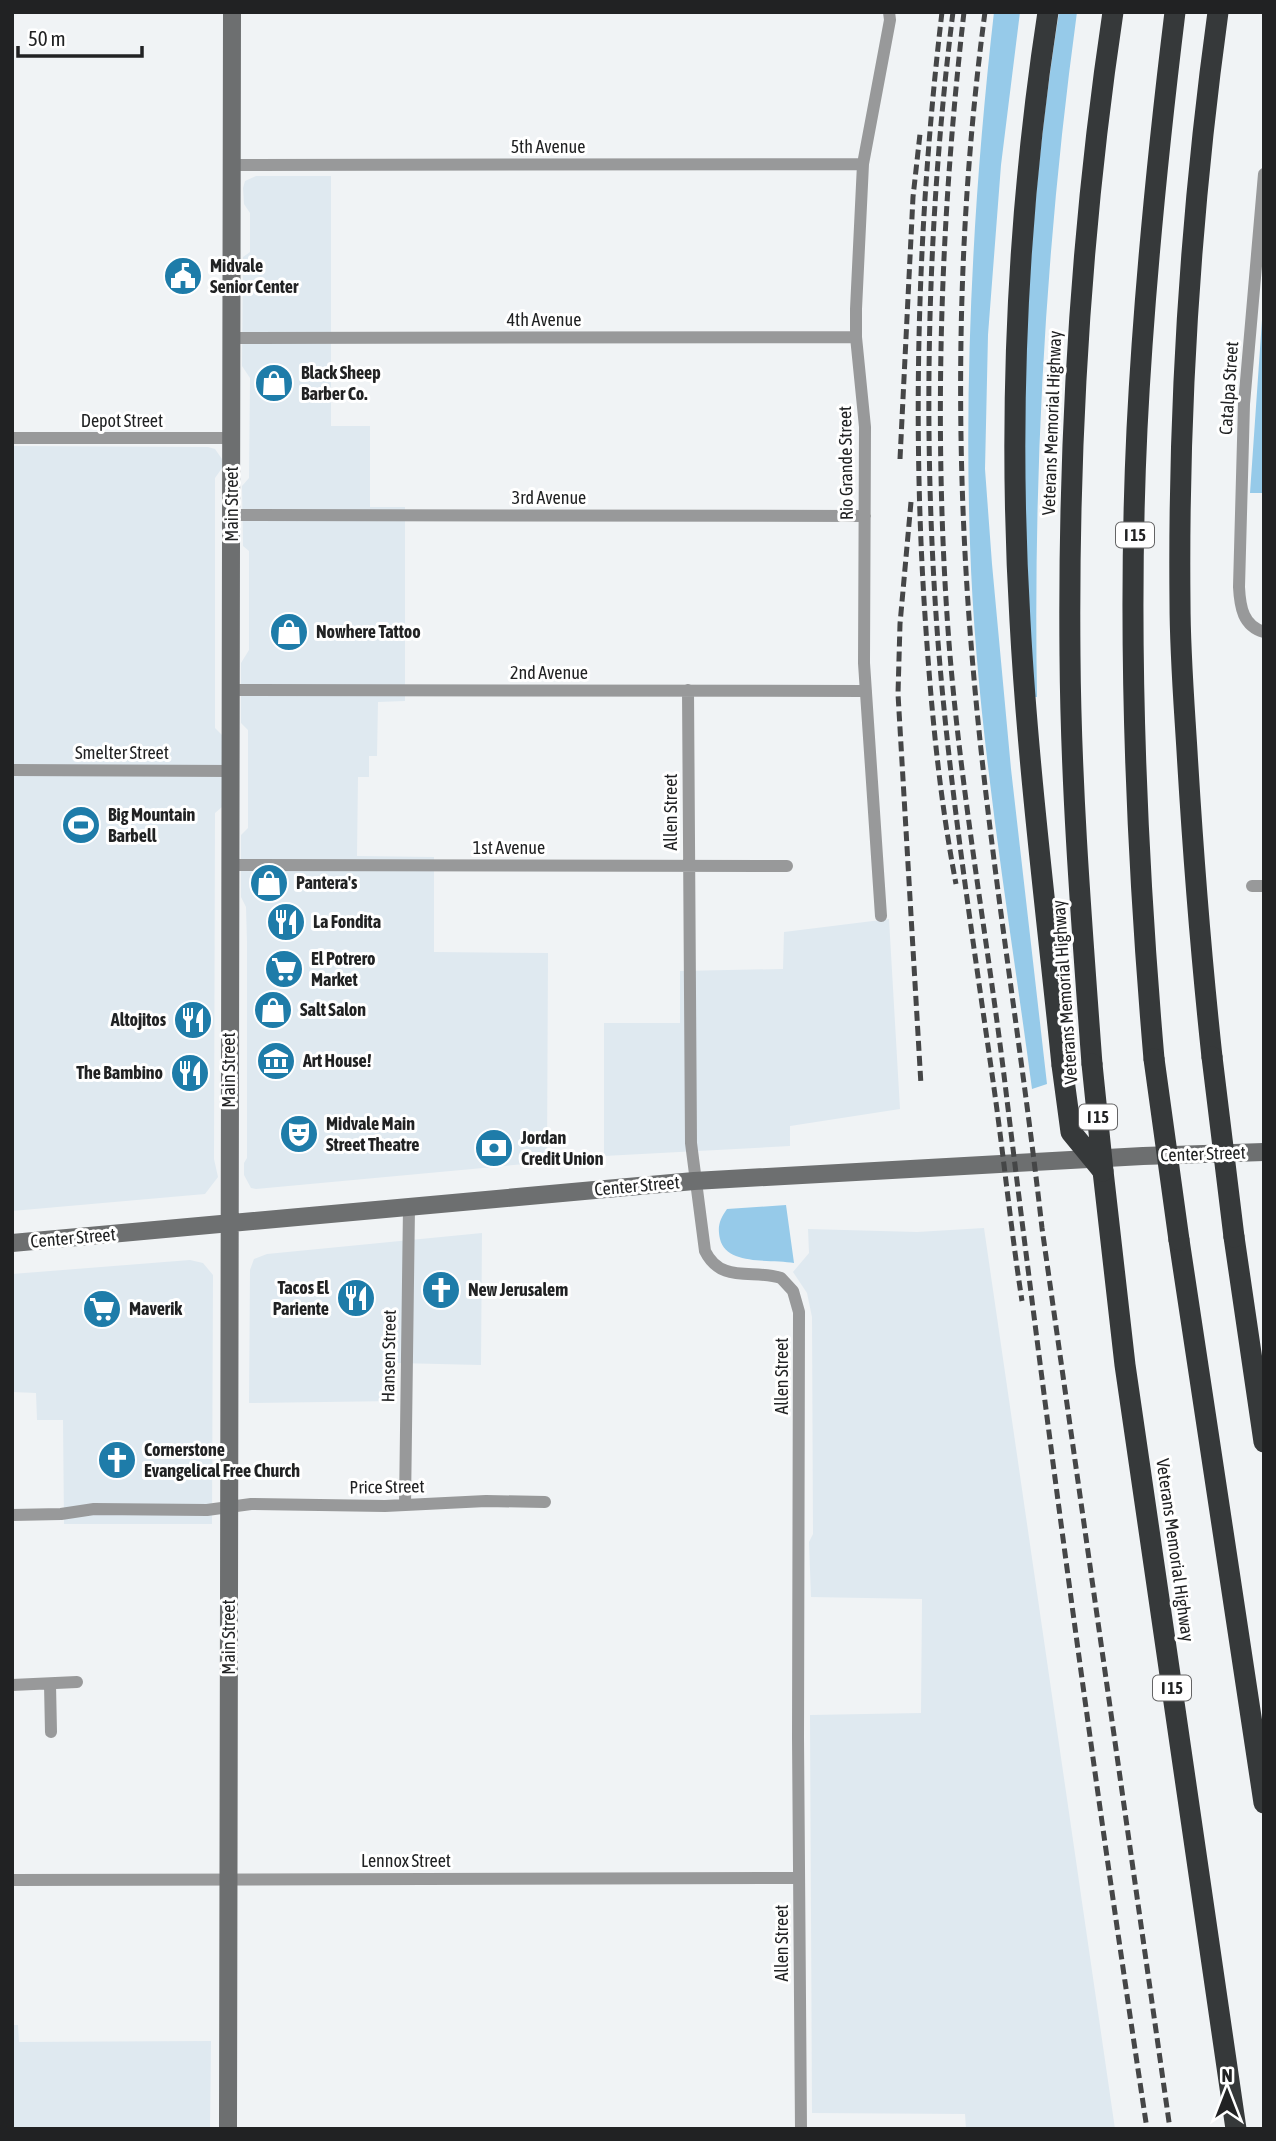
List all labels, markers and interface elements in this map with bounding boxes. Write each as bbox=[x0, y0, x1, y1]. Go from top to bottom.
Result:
scale bar bbox=[18, 14, 142, 58]
text: 50 m bbox=[28, 26, 66, 50]
street label: 5th Avenue bbox=[511, 136, 585, 157]
public building icon: Midvale Senior Center bbox=[162, 255, 204, 297]
place label: Midvale Senior Center bbox=[210, 255, 299, 297]
street label: 4th Avenue bbox=[507, 309, 581, 330]
street label: Veterans Memorial Highway bbox=[1038, 330, 1065, 516]
street label: Catalpa Street bbox=[1215, 341, 1242, 435]
shop icon: Black Sheep Barber Co. bbox=[253, 362, 295, 404]
place label: Black Sheep Barber Co. bbox=[301, 362, 381, 404]
street label: Rio Grande Street bbox=[834, 406, 857, 520]
street label: Depot Street bbox=[81, 410, 163, 431]
street label: Main Street bbox=[221, 466, 242, 542]
street label: 3rd Avenue bbox=[512, 487, 586, 508]
road number: I 15 bbox=[1116, 522, 1154, 548]
shop icon: Nowhere Tattoo bbox=[268, 611, 310, 653]
place label: Nowhere Tattoo bbox=[316, 621, 421, 642]
street label: 2nd Avenue bbox=[510, 662, 588, 683]
street label: Smelter Street bbox=[75, 742, 169, 763]
street label: Allen Street bbox=[660, 773, 681, 851]
sports icon: Big Mountain Barbell bbox=[60, 804, 102, 846]
place label: Big Mountain Barbell bbox=[108, 804, 196, 846]
street label: 1st Avenue bbox=[473, 837, 545, 858]
shop icon: Pantera's bbox=[248, 862, 290, 904]
place label: Pantera's bbox=[296, 872, 358, 893]
street label: Veterans Memorial Highway bbox=[1048, 899, 1081, 1085]
restaurant icon: La Fondita bbox=[265, 901, 307, 943]
place label: La Fondita bbox=[313, 911, 381, 932]
supermarket icon: El Potrero Market bbox=[263, 948, 305, 990]
place label: El Potrero Market bbox=[311, 948, 375, 990]
shop icon: Salt Salon bbox=[252, 989, 294, 1031]
restaurant icon: Altojitos bbox=[172, 999, 214, 1041]
place label: Salt Salon bbox=[300, 999, 366, 1020]
place label: Altojitos bbox=[110, 1009, 167, 1030]
street label: Main Street bbox=[218, 1032, 239, 1108]
museum icon: Art House! bbox=[255, 1040, 297, 1082]
place label: Art House! bbox=[302, 1050, 372, 1071]
restaurant icon: The Bambino bbox=[169, 1052, 211, 1094]
place label: The Bambino bbox=[76, 1062, 163, 1083]
road number: I 15 bbox=[1079, 1105, 1117, 1130]
theatre icon: Midvale Main Street Theatre bbox=[278, 1113, 320, 1155]
place label: Midvale Main Street Theatre bbox=[326, 1113, 419, 1155]
bank icon: Jordan Credit Union bbox=[473, 1127, 515, 1169]
place label: Jordan Credit Union bbox=[520, 1127, 604, 1169]
street label: Center Street bbox=[1160, 1142, 1246, 1165]
street label: Center Street bbox=[593, 1171, 680, 1200]
street label: Center Street bbox=[29, 1223, 116, 1252]
church icon: New Jerusalem bbox=[420, 1269, 462, 1311]
place label: Tacos El Pariente bbox=[273, 1277, 329, 1319]
restaurant icon: Tacos El Pariente bbox=[335, 1277, 377, 1319]
place label: New Jerusalem bbox=[468, 1279, 568, 1300]
supermarket icon: Maverik bbox=[81, 1288, 123, 1330]
place label: Maverik bbox=[129, 1298, 183, 1319]
street label: Hansen Street bbox=[377, 1309, 400, 1403]
street label: Allen Street bbox=[771, 1337, 792, 1415]
church icon: Cornerstone Evangelical Free Church bbox=[96, 1439, 138, 1481]
place label: Cornerstone Evangelical Free Church bbox=[144, 1439, 300, 1481]
street label: Veterans Memorial Highway bbox=[1152, 1457, 1199, 1643]
street label: Price Street bbox=[349, 1475, 425, 1498]
street label: Main Street bbox=[218, 1599, 239, 1675]
road number: I 15 bbox=[1153, 1676, 1191, 1700]
street label: Lennox Street bbox=[361, 1850, 451, 1871]
street label: Allen Street bbox=[771, 1904, 792, 1982]
north arrow bbox=[1192, 2057, 1262, 2127]
text: N bbox=[1221, 2064, 1233, 2086]

